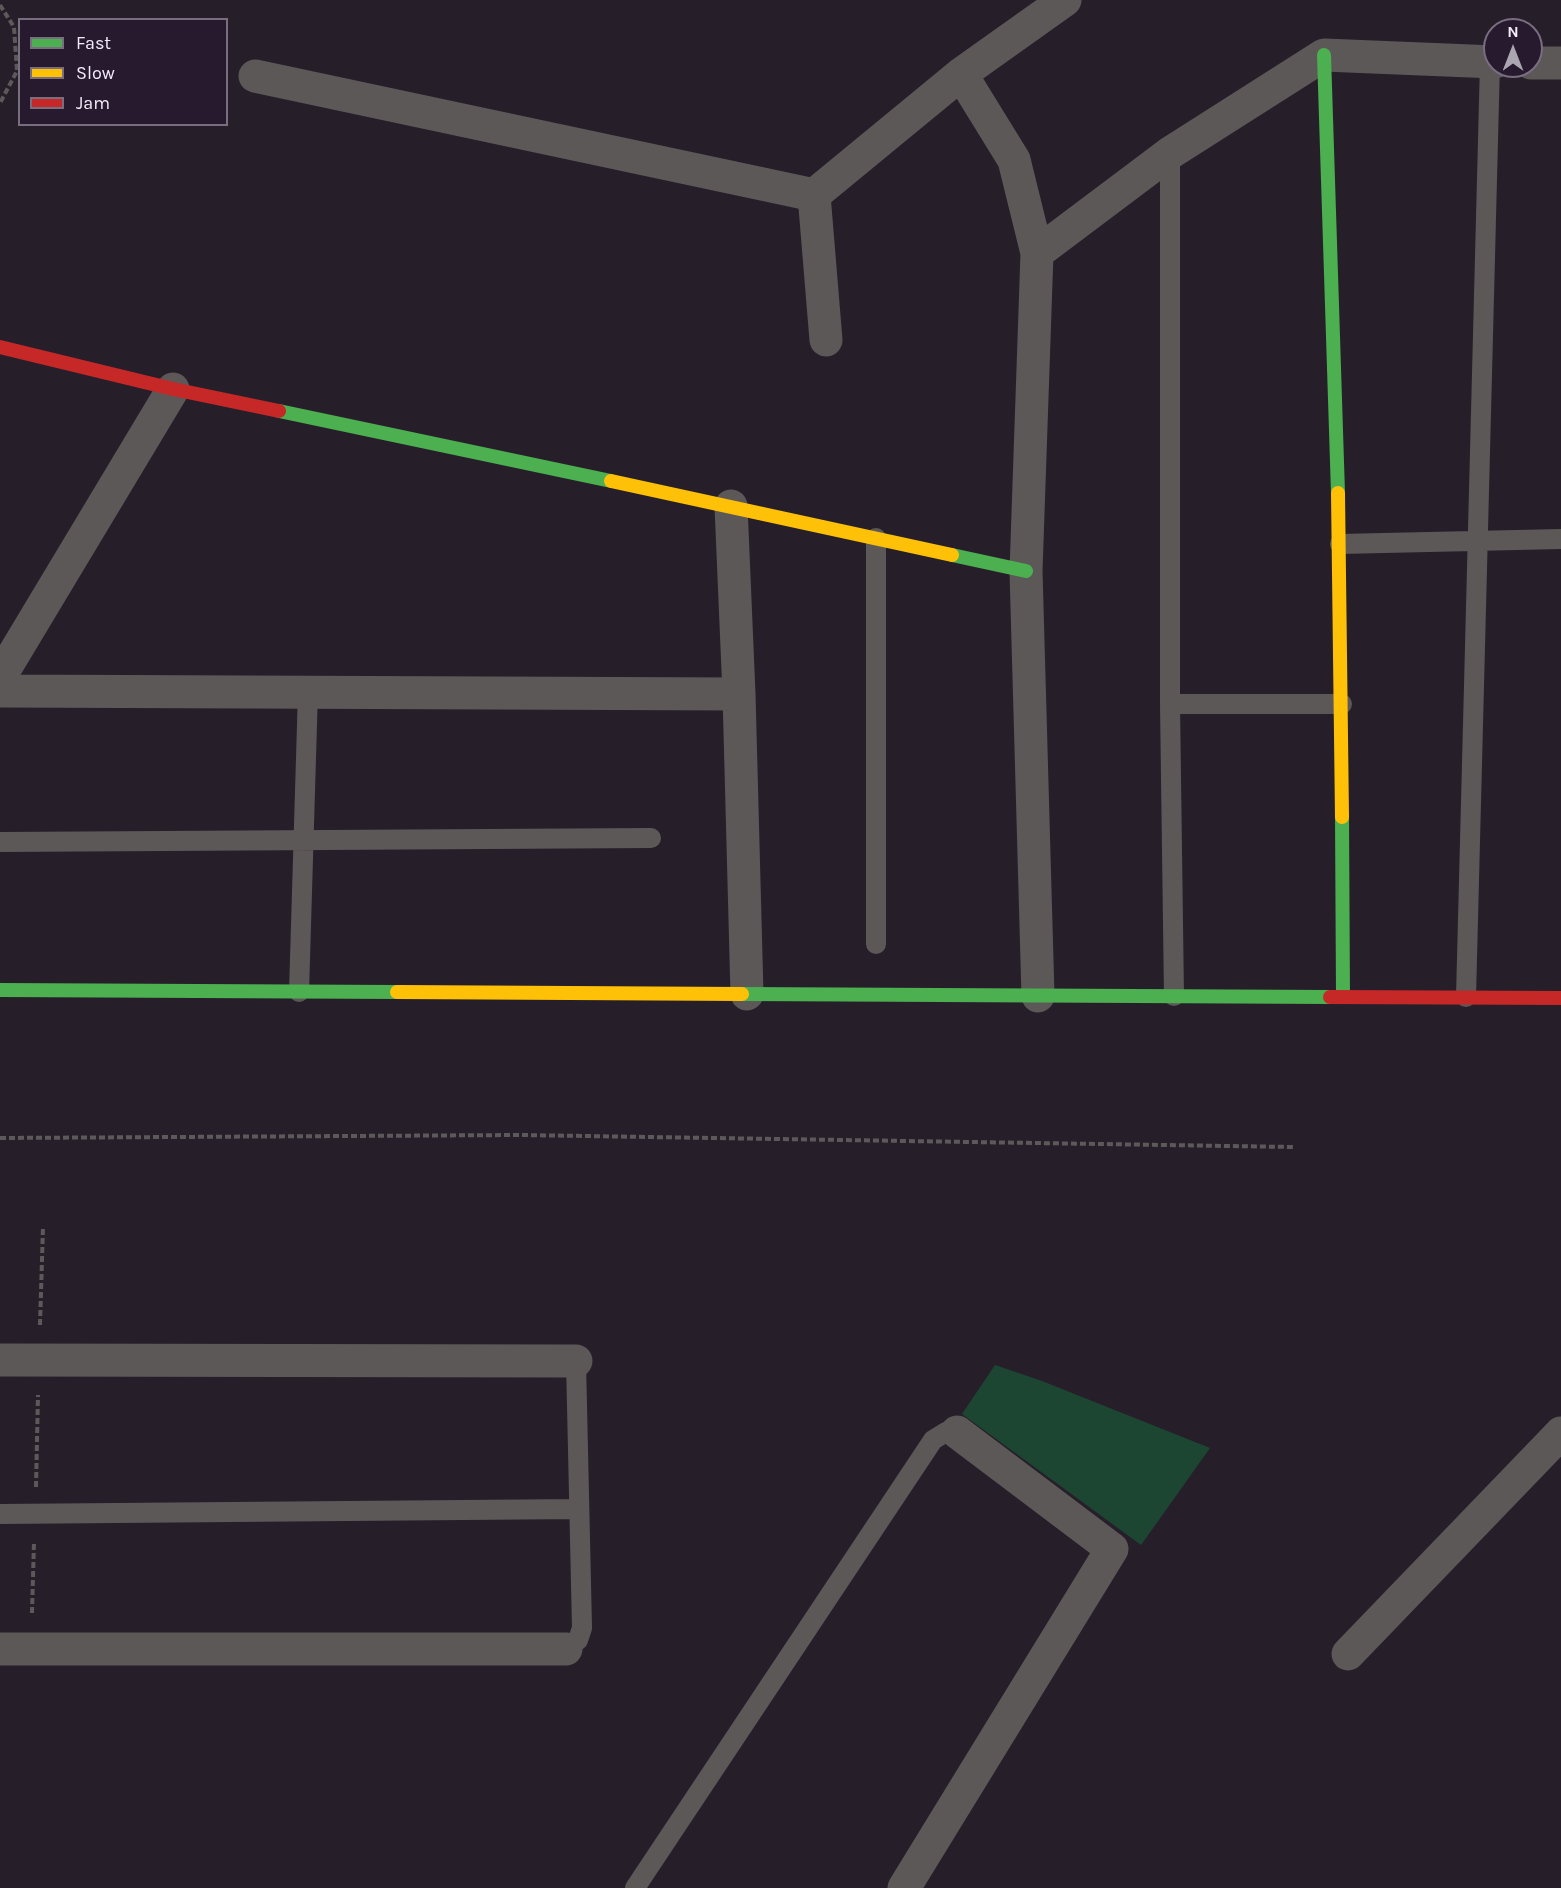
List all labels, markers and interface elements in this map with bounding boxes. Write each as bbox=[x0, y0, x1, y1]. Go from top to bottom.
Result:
legend bbox=[18, 18, 228, 126]
north arrow bbox=[1483, 18, 1543, 78]
text: N bbox=[1507, 22, 1519, 41]
text: Fast bbox=[76, 32, 111, 54]
text: Slow bbox=[76, 62, 115, 84]
text: Jam bbox=[76, 92, 110, 114]

